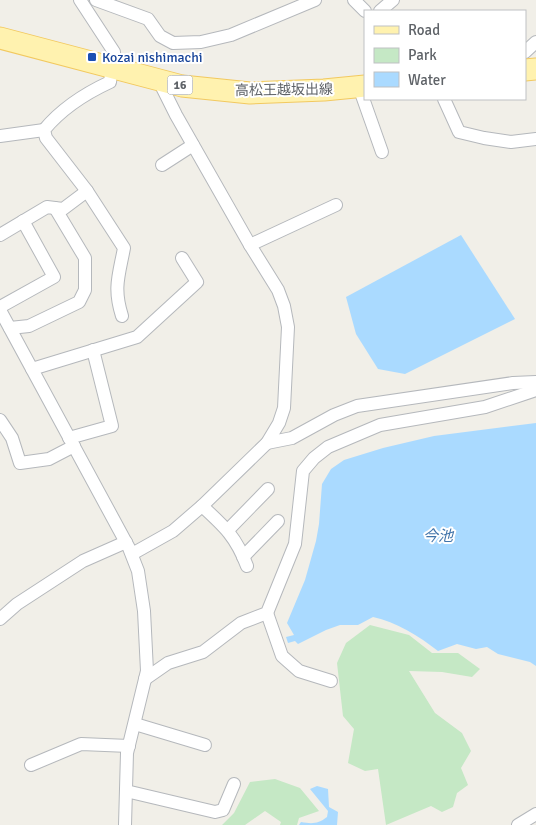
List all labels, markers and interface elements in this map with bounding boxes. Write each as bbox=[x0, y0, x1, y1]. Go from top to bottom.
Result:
legend bbox=[364, 10, 526, 100]
text: Road bbox=[408, 21, 440, 39]
text: Park bbox=[408, 46, 437, 64]
place label: Kozai nishimachi bbox=[102, 49, 203, 66]
marker: Kozai nishimachi bbox=[86, 51, 98, 63]
text: Water bbox=[408, 71, 446, 89]
road number: 16 bbox=[168, 76, 192, 94]
street label: 高松王越坂出線 bbox=[235, 81, 333, 99]
water label: 今池 bbox=[423, 527, 455, 545]

